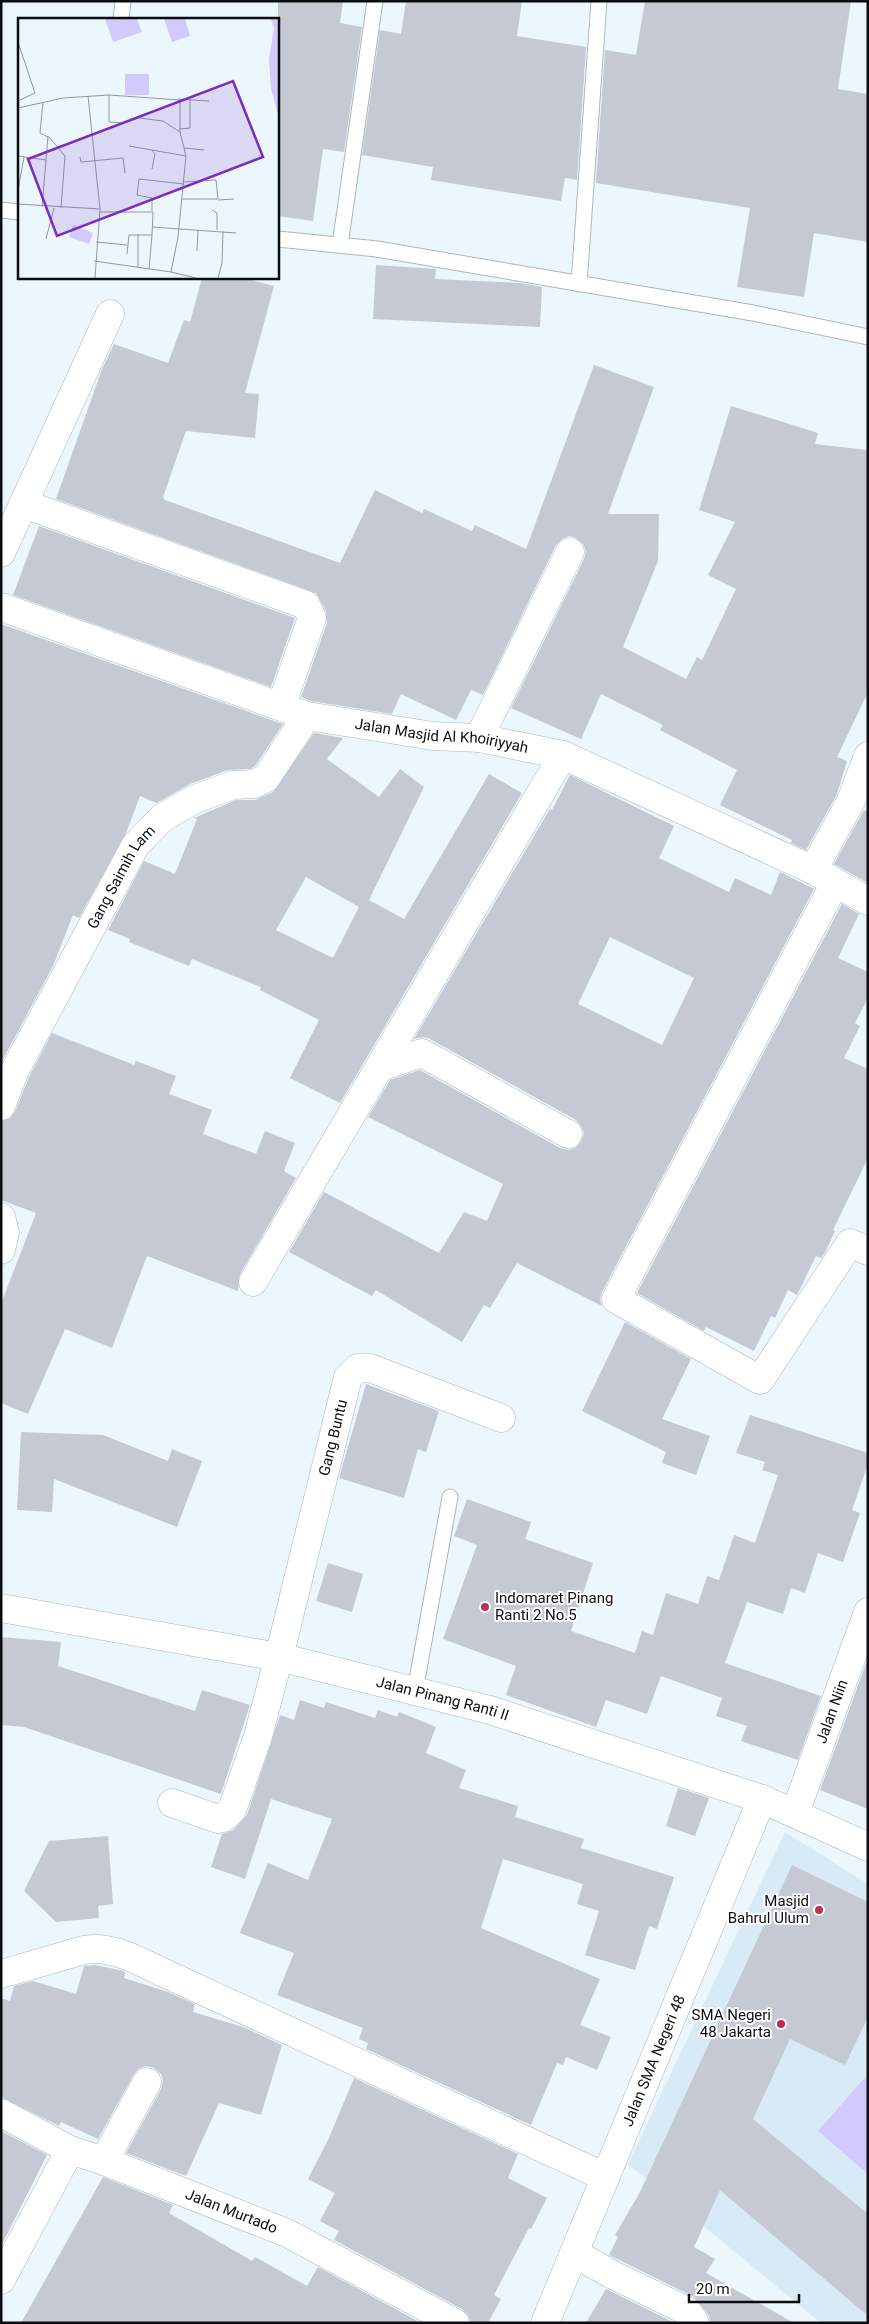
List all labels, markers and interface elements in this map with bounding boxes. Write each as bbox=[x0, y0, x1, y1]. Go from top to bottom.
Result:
inset map bbox=[18, 18, 279, 279]
street label: Jalan Masjid Al Khoiriyyah bbox=[354, 715, 530, 757]
street label: Gang Saimih Lam bbox=[83, 822, 159, 932]
street label: Gang Buntu bbox=[315, 1398, 351, 1478]
place label: Indomaret Pinang Ranti 2 No.5 bbox=[495, 1589, 613, 1624]
marker: Indomaret Pinang Ranti 2 No.5 bbox=[479, 1601, 491, 1613]
street label: Jalan Pinang Ranti II bbox=[374, 1673, 511, 1725]
street label: Jalan Niin bbox=[812, 1677, 852, 1746]
place label: Masjid Bahrul Ulum bbox=[728, 1892, 809, 1927]
marker: Masjid Bahrul Ulum bbox=[813, 1904, 825, 1916]
street label: Jalan SMA Negeri 48 bbox=[618, 1992, 689, 2129]
place label: SMA Negeri 48 Jakarta bbox=[692, 2006, 771, 2041]
marker: SMA Negeri 48 Jakarta bbox=[775, 2018, 787, 2030]
street label: Jalan Murtado bbox=[183, 2185, 280, 2237]
scale bar bbox=[689, 2272, 799, 2304]
text: 20 m bbox=[696, 2280, 730, 2298]

